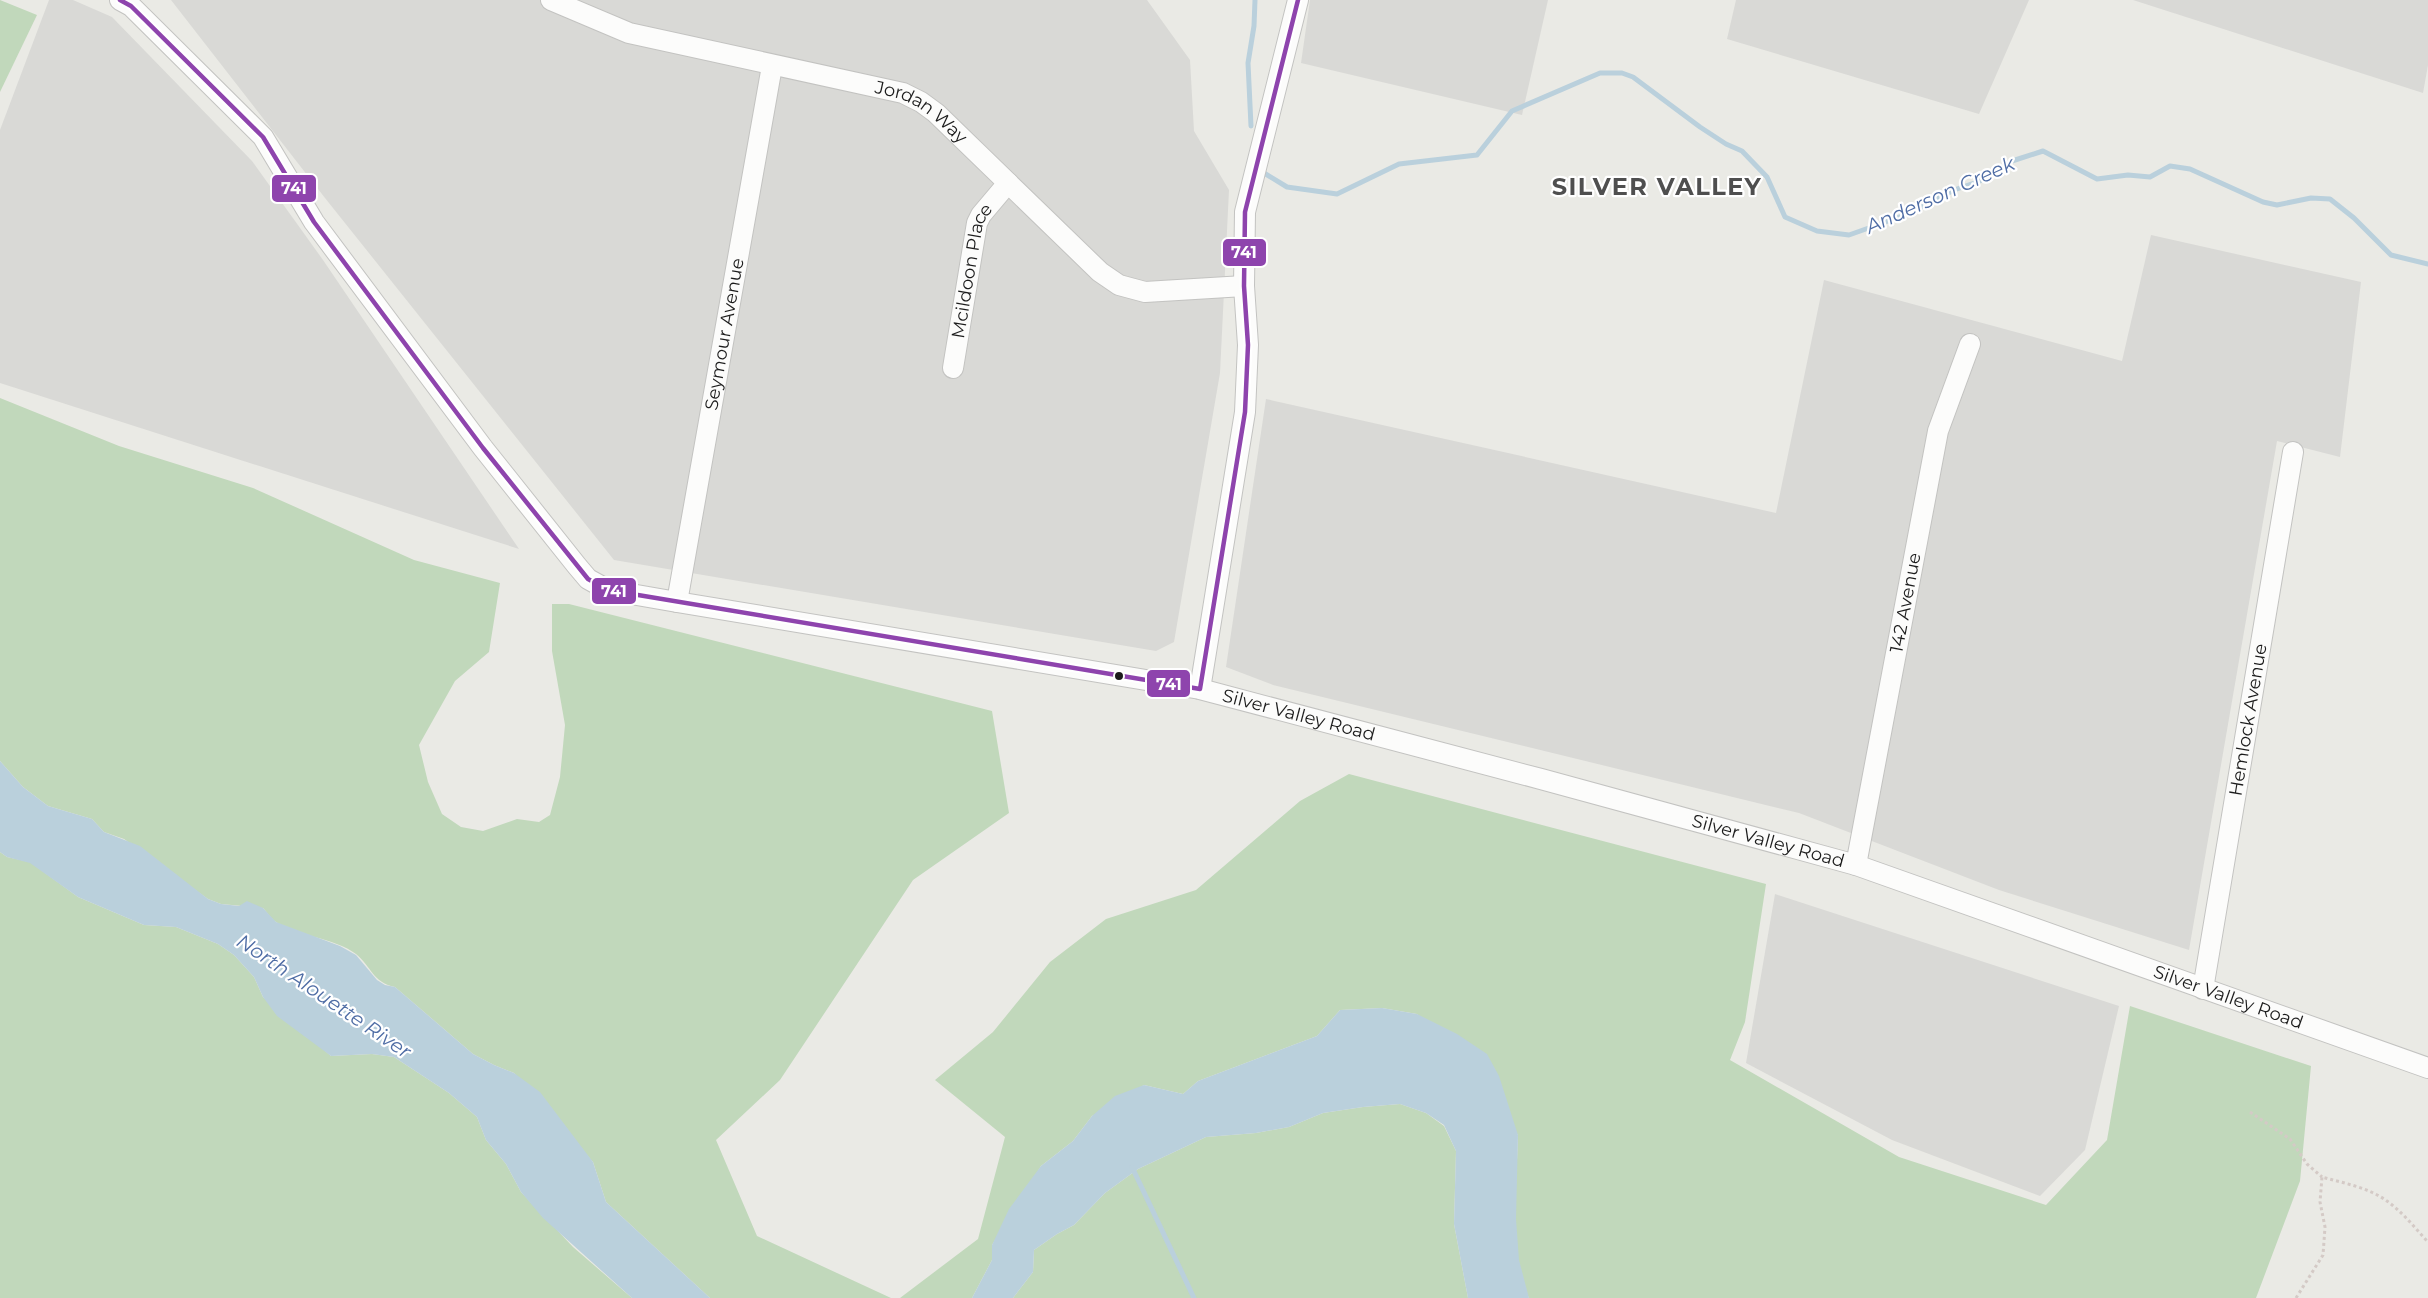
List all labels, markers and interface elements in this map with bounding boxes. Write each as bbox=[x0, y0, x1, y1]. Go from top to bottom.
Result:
street label: Jordan Way bbox=[872, 76, 972, 148]
water label: Anderson Creek bbox=[1861, 151, 2019, 239]
district label: SILVER VALLEY bbox=[1552, 172, 1762, 201]
line badge: 741 bbox=[271, 174, 317, 203]
text: 741 bbox=[281, 179, 307, 198]
street label: Mcildoon Place bbox=[947, 199, 997, 340]
line badge: 741 bbox=[1222, 238, 1267, 267]
text: 741 bbox=[1231, 243, 1257, 262]
street label: Seymour Avenue bbox=[700, 256, 749, 412]
street label: 142 Avenue bbox=[1885, 551, 1926, 654]
line badge: 741 bbox=[591, 577, 637, 605]
text: 741 bbox=[601, 582, 627, 601]
street label: Hemlock Avenue bbox=[2225, 642, 2272, 798]
line badge: 741 bbox=[1146, 669, 1191, 698]
unlabelled marker bbox=[1113, 670, 1125, 682]
text: 741 bbox=[1156, 675, 1182, 694]
street label: Silver Valley Road bbox=[1220, 684, 1378, 746]
street label: Silver Valley Road bbox=[1689, 810, 1847, 872]
water label: North Alouette River bbox=[232, 929, 417, 1064]
street label: Silver Valley Road bbox=[2150, 960, 2306, 1034]

